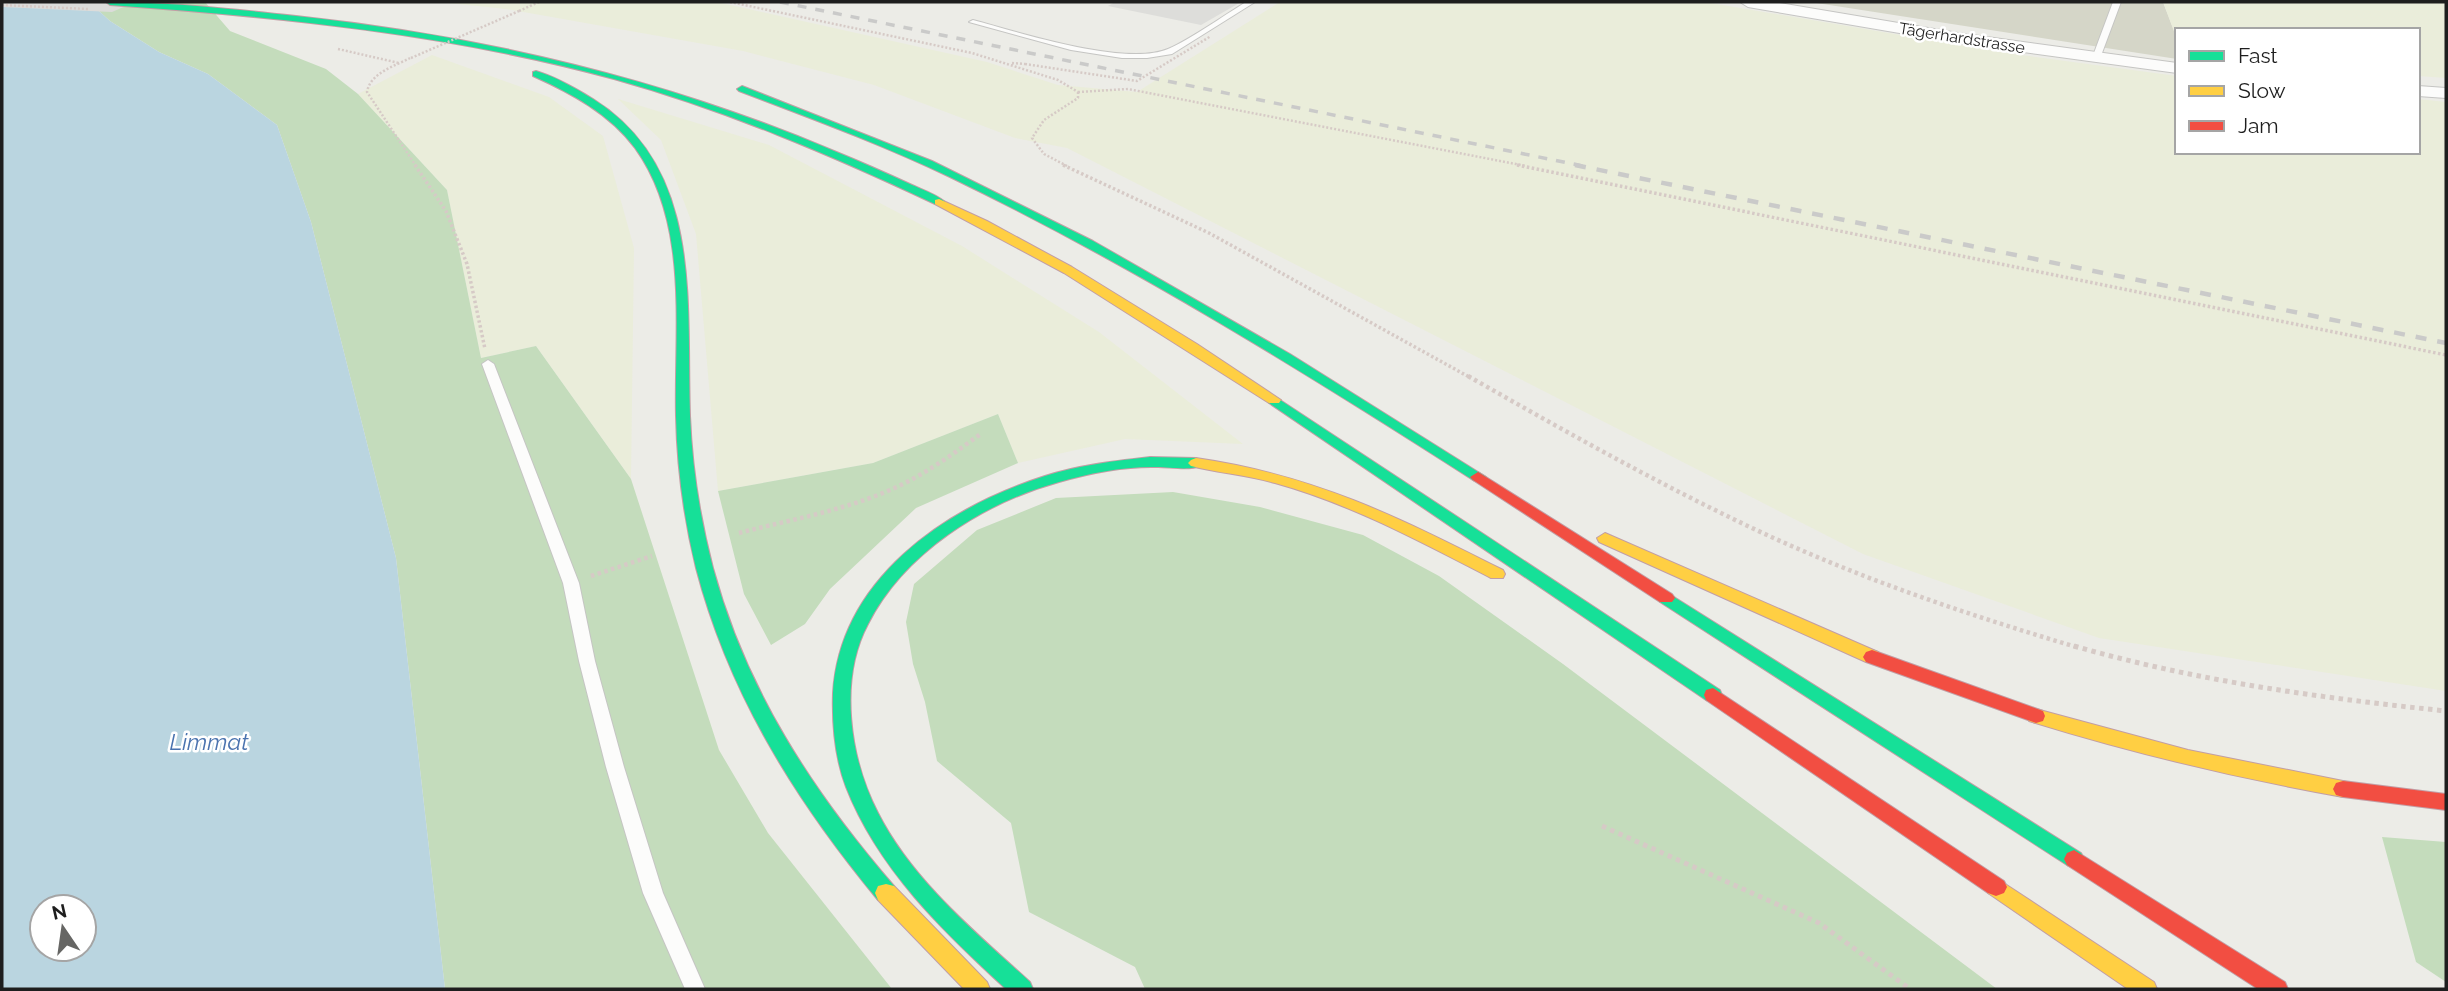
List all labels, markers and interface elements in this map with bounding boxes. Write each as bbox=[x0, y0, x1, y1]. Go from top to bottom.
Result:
street label: Tägerhardstrasse bbox=[1898, 19, 2026, 57]
legend bbox=[2175, 28, 2420, 154]
text: Fast bbox=[2238, 43, 2278, 68]
text: Slow bbox=[2238, 78, 2286, 103]
text: Jam bbox=[2238, 113, 2279, 138]
water label: Limmat bbox=[169, 728, 249, 755]
north arrow bbox=[28, 893, 98, 963]
text: N bbox=[50, 899, 69, 924]

